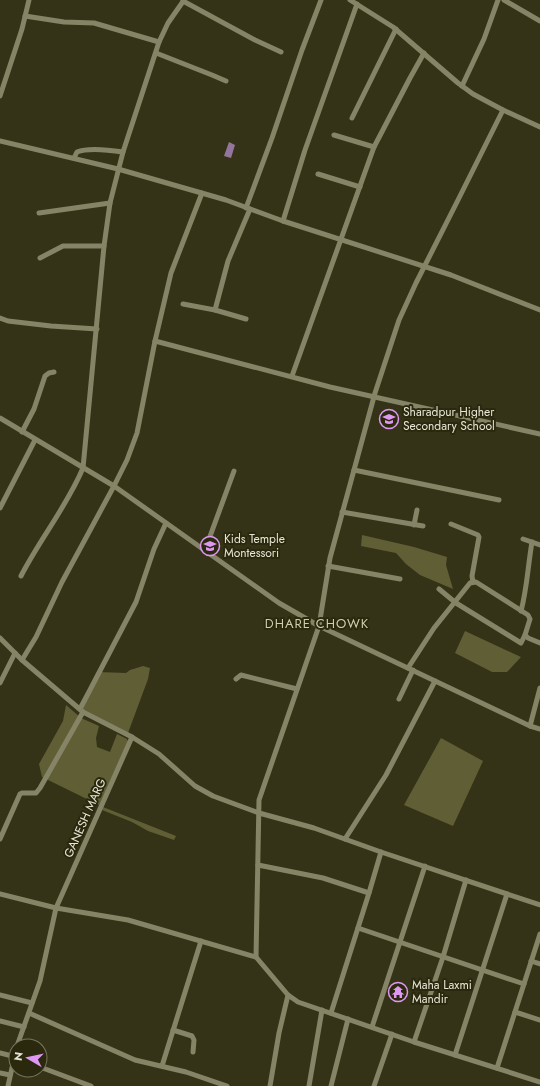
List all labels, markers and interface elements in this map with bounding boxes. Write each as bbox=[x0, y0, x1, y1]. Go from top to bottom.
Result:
place label: Sharadpur Higher Secondary School bbox=[403, 403, 495, 435]
school or university icon: Sharadpur Higher Secondary School bbox=[378, 408, 400, 430]
place label: Kids Temple Montessori bbox=[224, 530, 285, 562]
school or university icon: Kids Temple Montessori bbox=[199, 535, 221, 557]
district label: DHARE CHOWK bbox=[265, 614, 369, 633]
street label: GANESH MARG bbox=[59, 775, 111, 861]
place label: Maha Laxmi Mandir bbox=[412, 976, 472, 1008]
temple icon: Maha Laxmi Mandir bbox=[387, 981, 409, 1003]
north arrow bbox=[8, 1038, 48, 1078]
text: N bbox=[10, 1051, 27, 1062]

